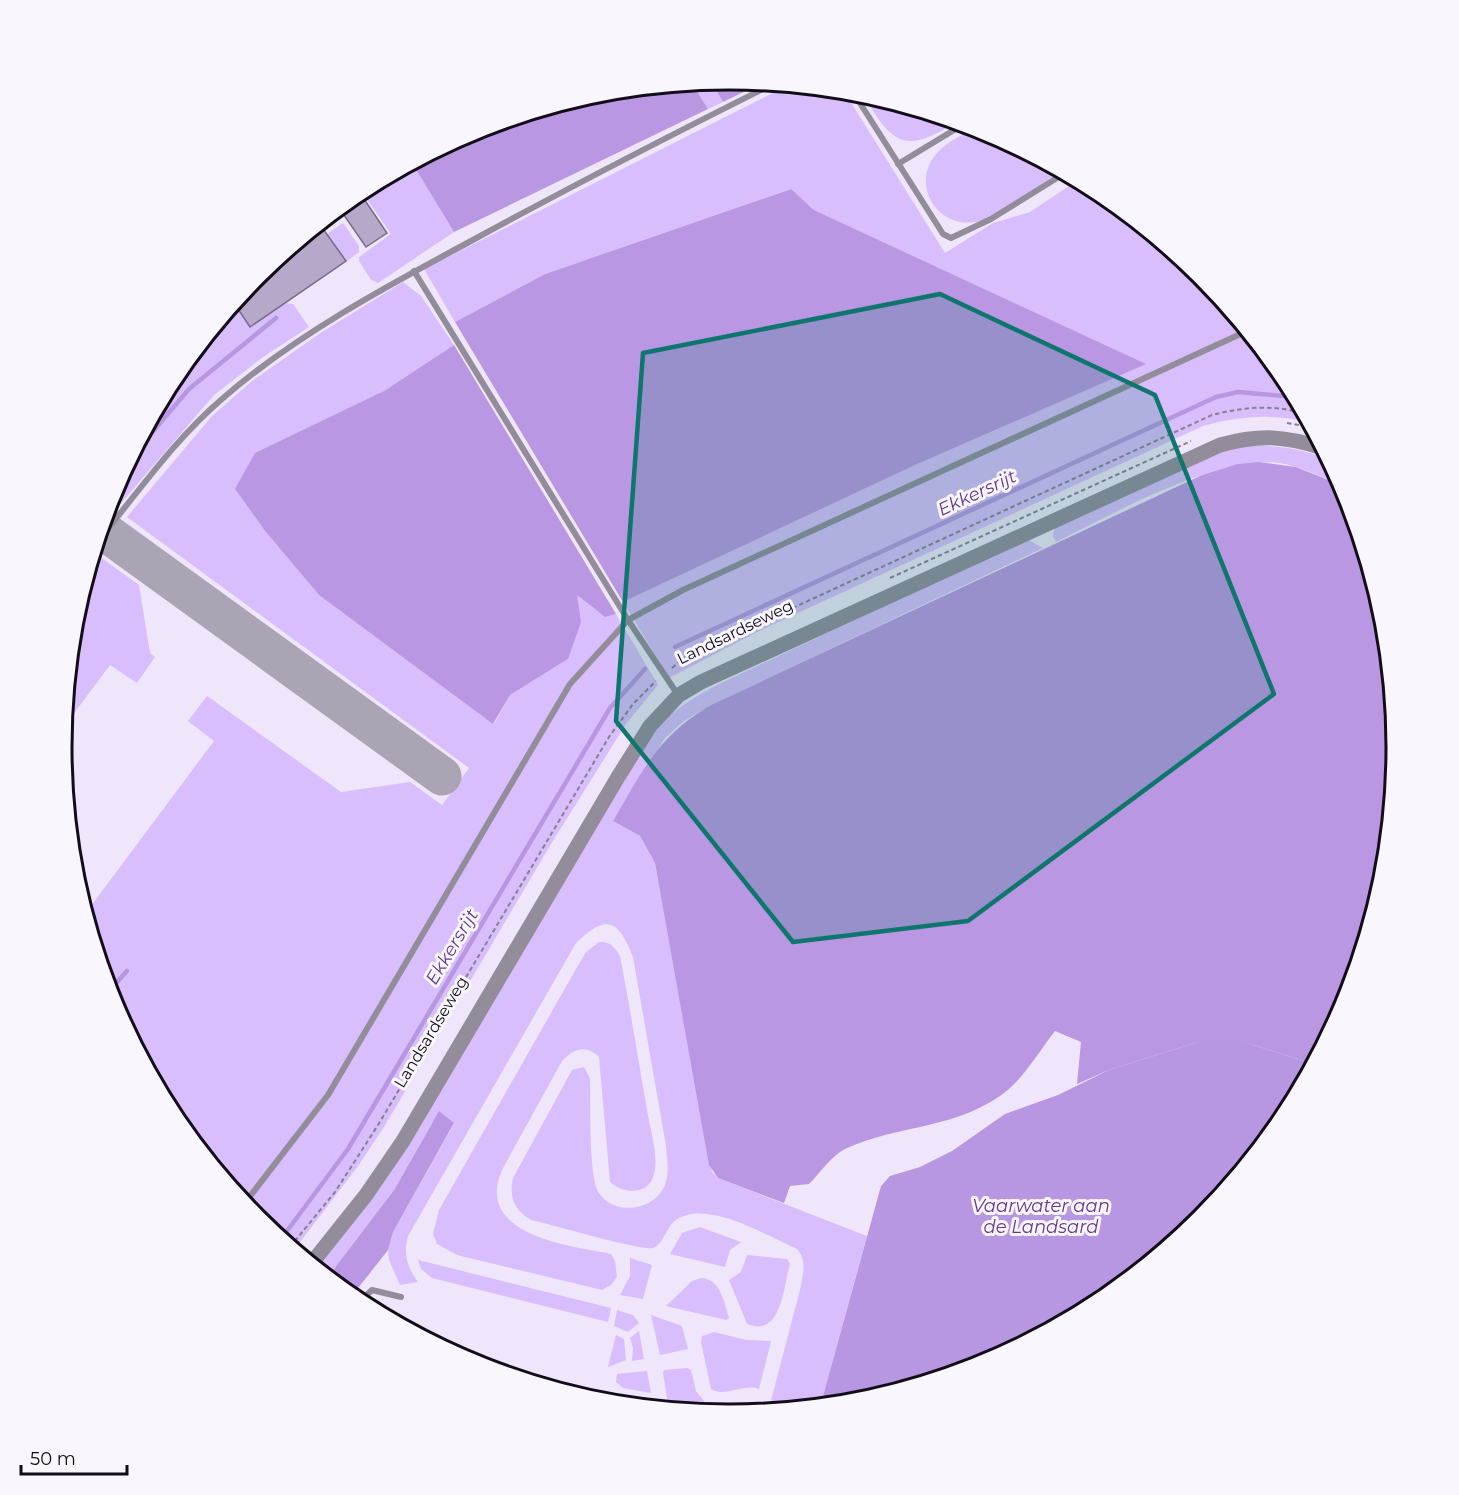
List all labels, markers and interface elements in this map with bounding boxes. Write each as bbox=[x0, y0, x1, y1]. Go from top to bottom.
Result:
water label: Ekkersrijt bbox=[934, 465, 1020, 521]
street label: Landsardseweg bbox=[674, 596, 796, 668]
water label: Ekkersrijt bbox=[421, 905, 483, 989]
street label: Landsardseweg bbox=[390, 973, 472, 1091]
water label: Vaarwater aan de Landsard bbox=[972, 1195, 1110, 1238]
scale bar bbox=[21, 1438, 128, 1476]
text: 50 m bbox=[30, 1448, 76, 1470]

